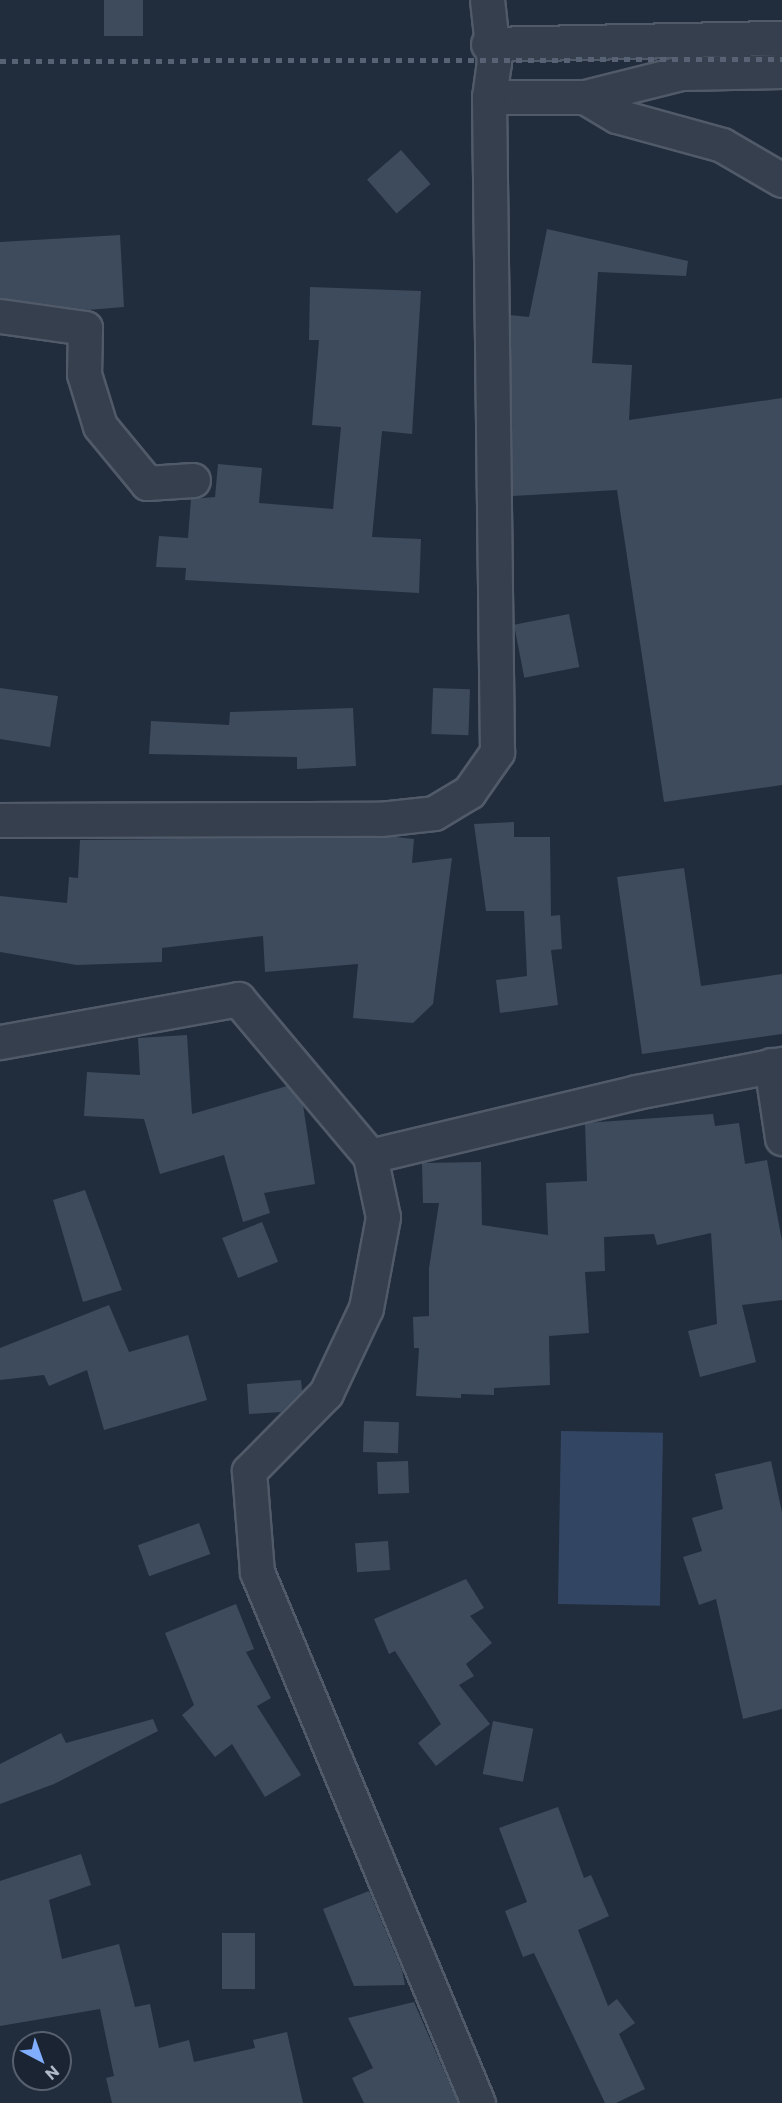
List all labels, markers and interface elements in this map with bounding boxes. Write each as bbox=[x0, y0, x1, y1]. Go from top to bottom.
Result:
north arrow bbox=[12, 2031, 72, 2091]
text: N bbox=[42, 2062, 64, 2085]

